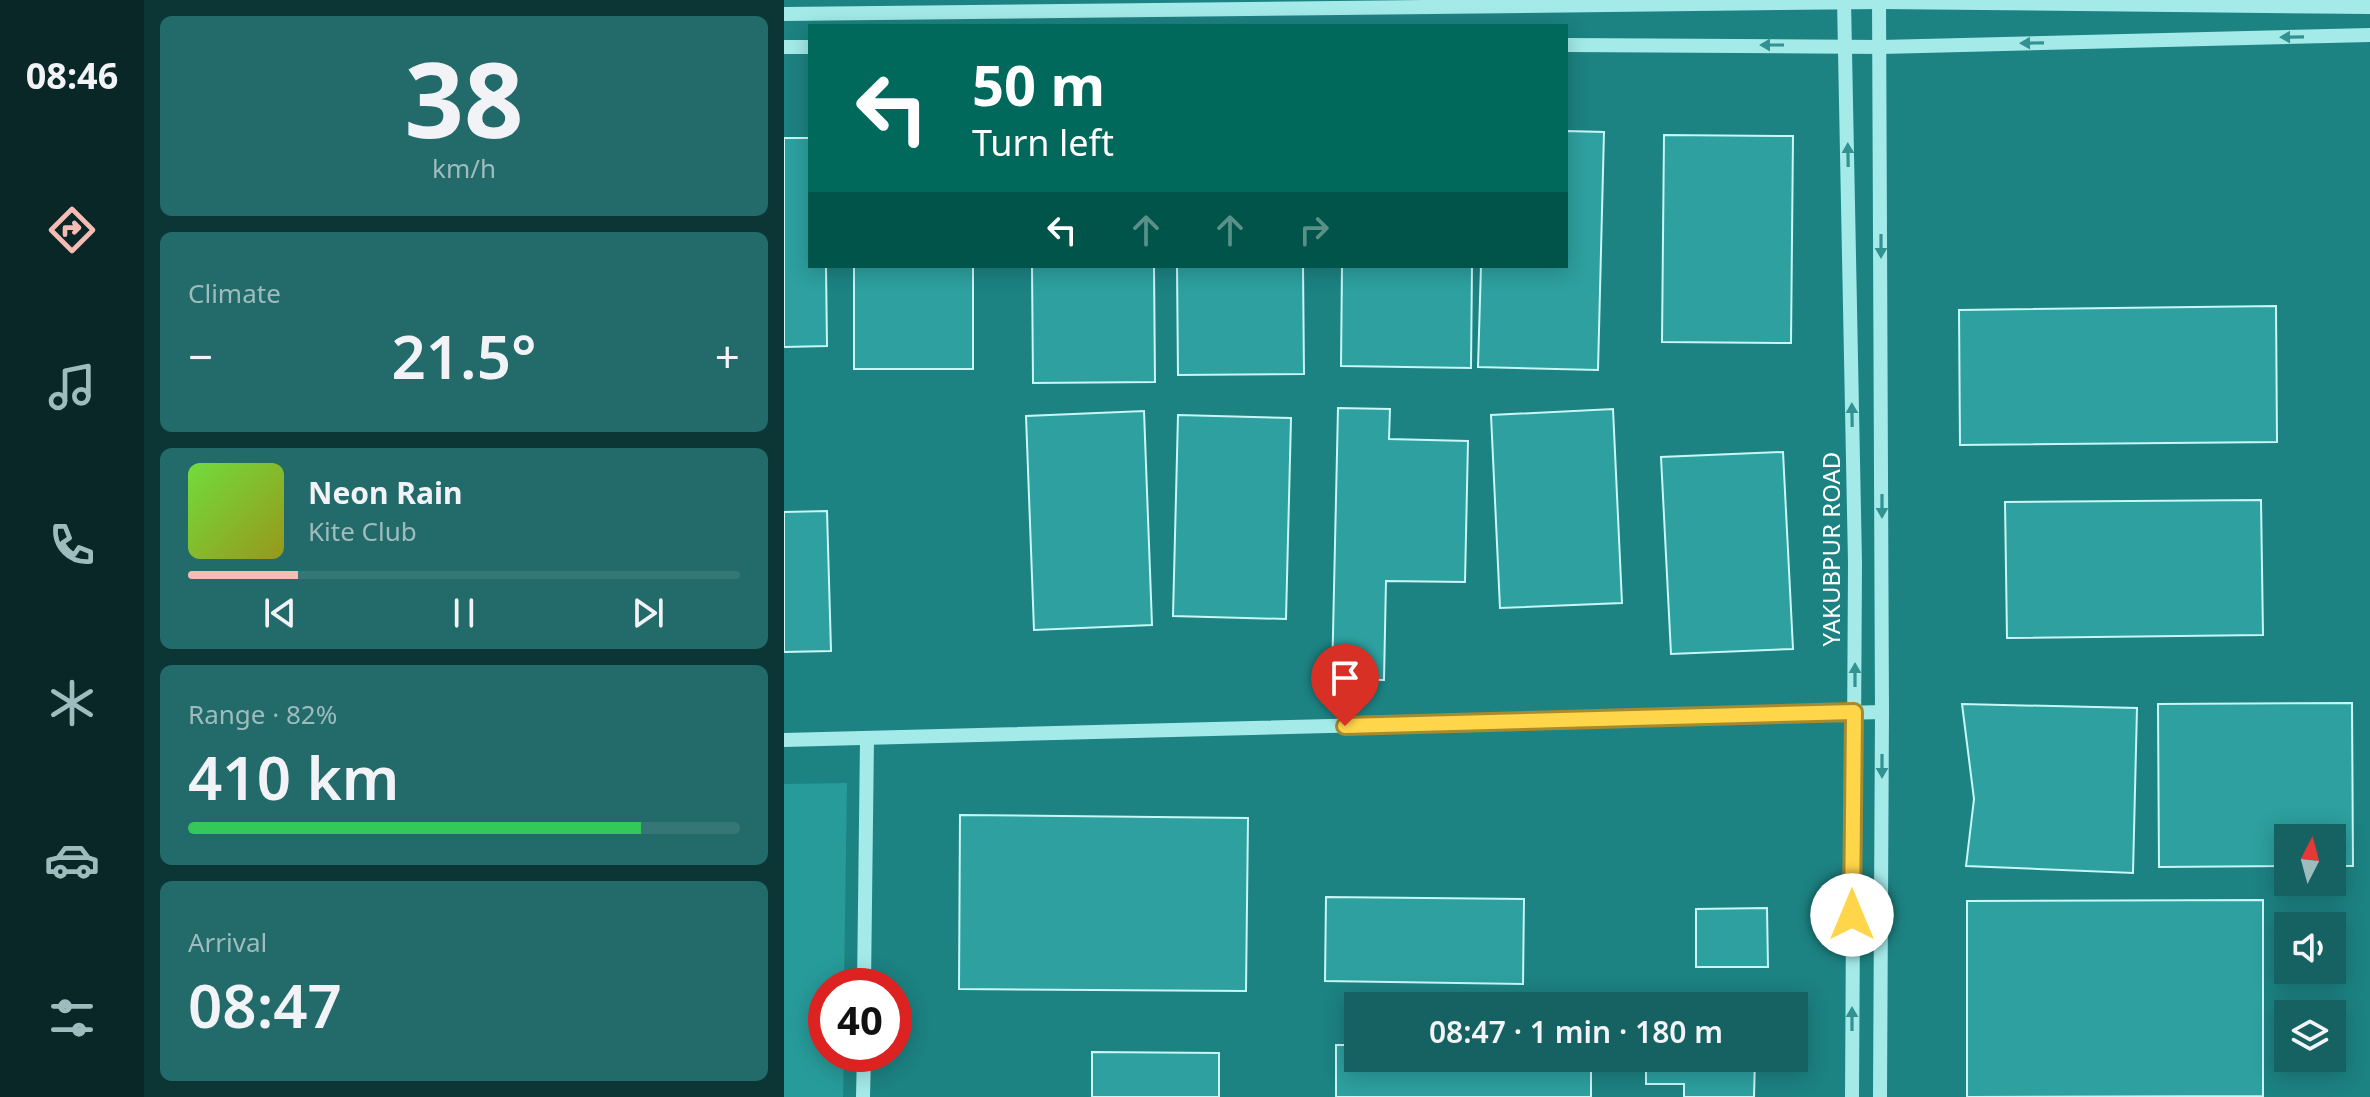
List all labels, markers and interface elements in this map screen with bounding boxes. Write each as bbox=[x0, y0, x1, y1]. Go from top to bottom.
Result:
text: 38 bbox=[405, 27, 523, 168]
one-way arrow bbox=[2279, 30, 2304, 43]
one-way arrow bbox=[2019, 36, 2044, 49]
one-way arrow bbox=[1759, 39, 1784, 51]
text: 50 m bbox=[972, 46, 1105, 122]
text: 08:46 bbox=[26, 51, 118, 100]
icon: left bbox=[840, 56, 944, 160]
text: Turn left bbox=[972, 118, 1114, 167]
one-way arrow bbox=[1842, 142, 1854, 167]
text: km/h bbox=[432, 150, 496, 186]
icon: directions bbox=[44, 202, 100, 258]
icon: left bbox=[1040, 208, 1084, 252]
icon: ahead bbox=[1124, 208, 1168, 252]
icon: ahead bbox=[1208, 208, 1252, 252]
icon: right bbox=[1292, 208, 1336, 252]
one-way arrow bbox=[1875, 234, 1887, 259]
text: Climate bbox=[188, 275, 281, 311]
text: 21.5° bbox=[391, 315, 537, 397]
text: − bbox=[188, 326, 213, 386]
text: + bbox=[715, 326, 740, 386]
icon: music bbox=[44, 359, 100, 415]
one-way arrow bbox=[1846, 402, 1859, 427]
street label: YAKUBPUR ROAD bbox=[1814, 452, 1847, 646]
text: Neon Rain bbox=[308, 472, 462, 513]
one-way arrow bbox=[1876, 494, 1888, 519]
text: Kite Club bbox=[308, 513, 417, 549]
icon: phone bbox=[44, 517, 100, 573]
icon: previous bbox=[258, 591, 302, 635]
icon: pause bbox=[442, 591, 486, 635]
icon: next bbox=[626, 591, 670, 635]
pin bbox=[1311, 644, 1379, 726]
icon: arrive bbox=[1323, 656, 1367, 700]
one-way arrow bbox=[1848, 662, 1861, 687]
icon: climate bbox=[44, 675, 100, 731]
text: Range · 82% bbox=[188, 696, 337, 732]
text: 410 km bbox=[188, 736, 399, 818]
one-way arrow bbox=[1876, 754, 1888, 779]
north arrow bbox=[2274, 824, 2346, 896]
map controls bbox=[2274, 824, 2346, 1072]
icon: car bbox=[44, 832, 100, 888]
position arrow bbox=[1810, 873, 1894, 957]
button: sound bbox=[2274, 912, 2346, 984]
text: Arrival bbox=[188, 924, 267, 960]
text: 08:47 bbox=[188, 964, 342, 1046]
speed limit sign: 40 bbox=[808, 968, 912, 1072]
icon: filters bbox=[44, 990, 100, 1046]
button: layers bbox=[2274, 1000, 2346, 1072]
one-way arrow bbox=[1845, 1006, 1858, 1031]
text: 08:47 · 1 min · 180 m bbox=[1429, 1011, 1723, 1052]

